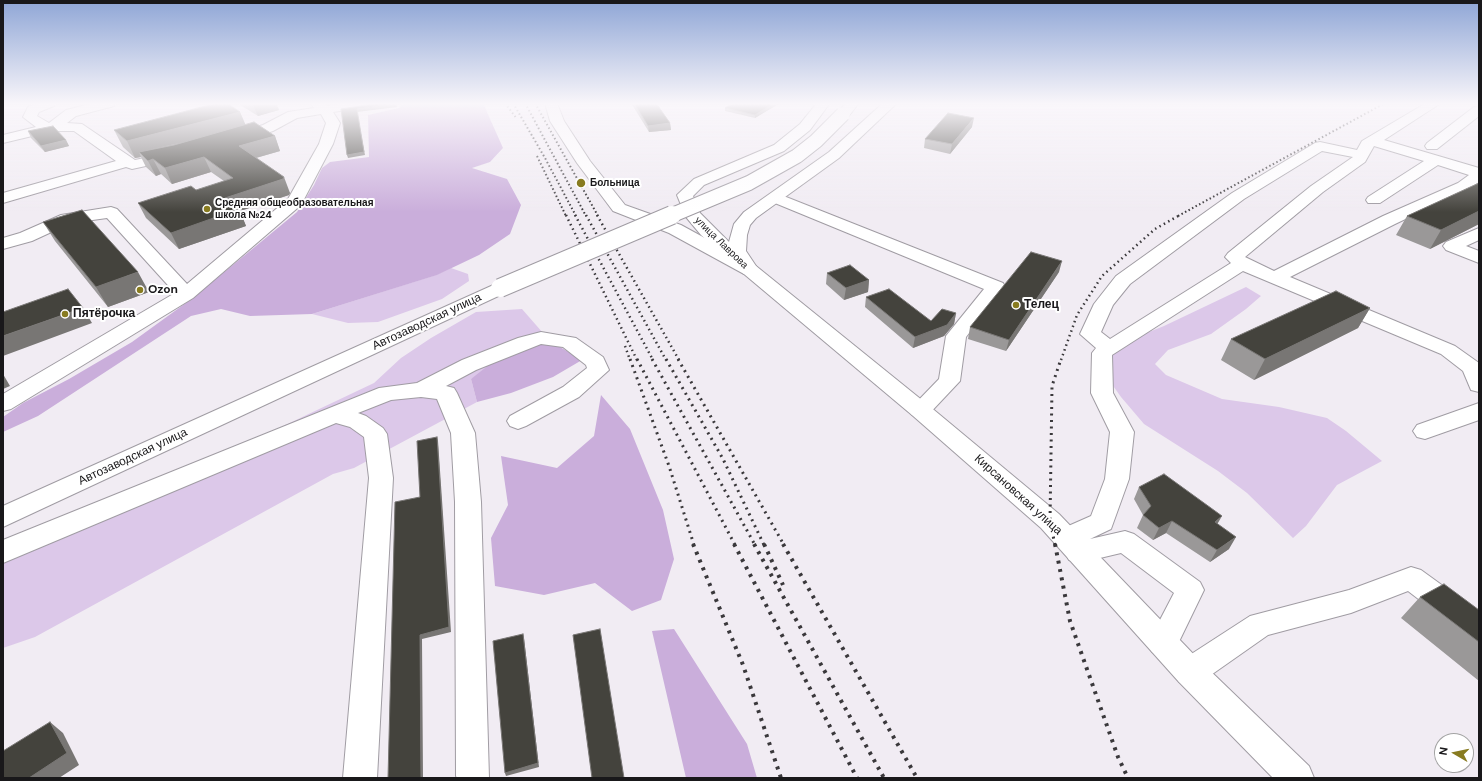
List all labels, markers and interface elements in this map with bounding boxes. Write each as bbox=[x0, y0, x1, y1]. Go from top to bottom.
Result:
marker: Больница bbox=[575, 177, 587, 189]
place label: Больница bbox=[590, 177, 640, 189]
place label: Средняя общеобразовательная школа №24 bbox=[215, 197, 373, 220]
marker: Средняя общеобразовательная школа №24 bbox=[202, 204, 212, 214]
street label: улица Лаврова bbox=[692, 215, 750, 271]
place label: Ozon bbox=[148, 283, 178, 297]
marker: Ozon bbox=[135, 285, 145, 295]
street label: Автозаводская улица bbox=[370, 290, 484, 354]
place label: Телец bbox=[1024, 298, 1059, 312]
marker: Телец bbox=[1011, 300, 1021, 310]
place label: Пятёрочка bbox=[73, 307, 135, 321]
marker: Пятёрочка bbox=[60, 309, 70, 319]
street label: Автозаводская улица bbox=[76, 425, 190, 489]
street label: Кирсановская улица bbox=[971, 452, 1065, 538]
north arrow bbox=[1434, 733, 1474, 773]
text: N bbox=[1436, 746, 1451, 756]

